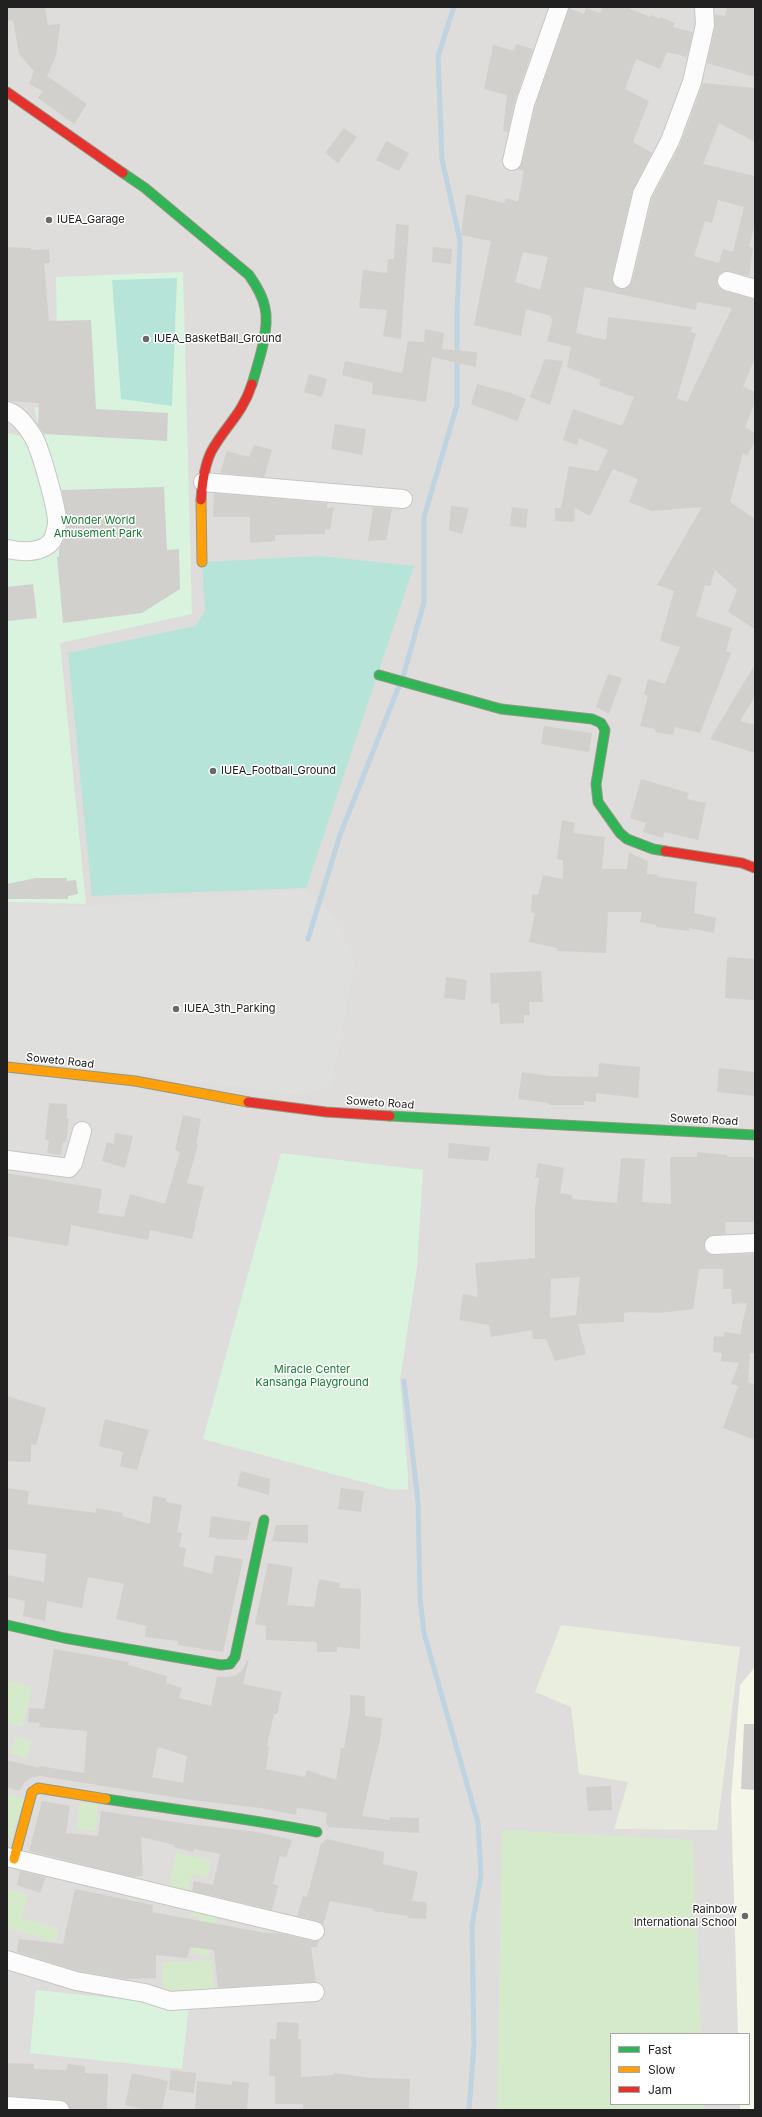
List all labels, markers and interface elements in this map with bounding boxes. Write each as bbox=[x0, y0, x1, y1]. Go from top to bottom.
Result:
place label: IUEA_Garage bbox=[57, 213, 125, 227]
marker: IUEA_Garage bbox=[44, 215, 54, 225]
place label: IUEA_BasketBall_Ground bbox=[154, 332, 281, 346]
marker: IUEA_BasketBall_Ground bbox=[141, 334, 151, 344]
park label: Wonder World Amusement Park bbox=[54, 514, 142, 540]
place label: IUEA_Football_Ground bbox=[221, 764, 336, 778]
marker: IUEA_Football_Ground bbox=[208, 766, 218, 776]
place label: IUEA_3th_Parking bbox=[184, 1002, 276, 1016]
marker: IUEA_3th_Parking bbox=[171, 1004, 181, 1014]
street label: Soweto Road bbox=[25, 1051, 95, 1071]
street label: Soweto Road bbox=[345, 1094, 415, 1112]
street label: Soweto Road bbox=[670, 1112, 738, 1128]
park label: Miracle Center Kansanga Playground bbox=[255, 1363, 369, 1389]
place label: Rainbow International School bbox=[634, 1903, 737, 1929]
marker: Rainbow International School bbox=[740, 1911, 750, 1921]
legend bbox=[610, 2033, 750, 2105]
text: Fast bbox=[648, 2042, 672, 2057]
text: Slow bbox=[648, 2062, 675, 2077]
text: Jam bbox=[648, 2082, 672, 2097]

